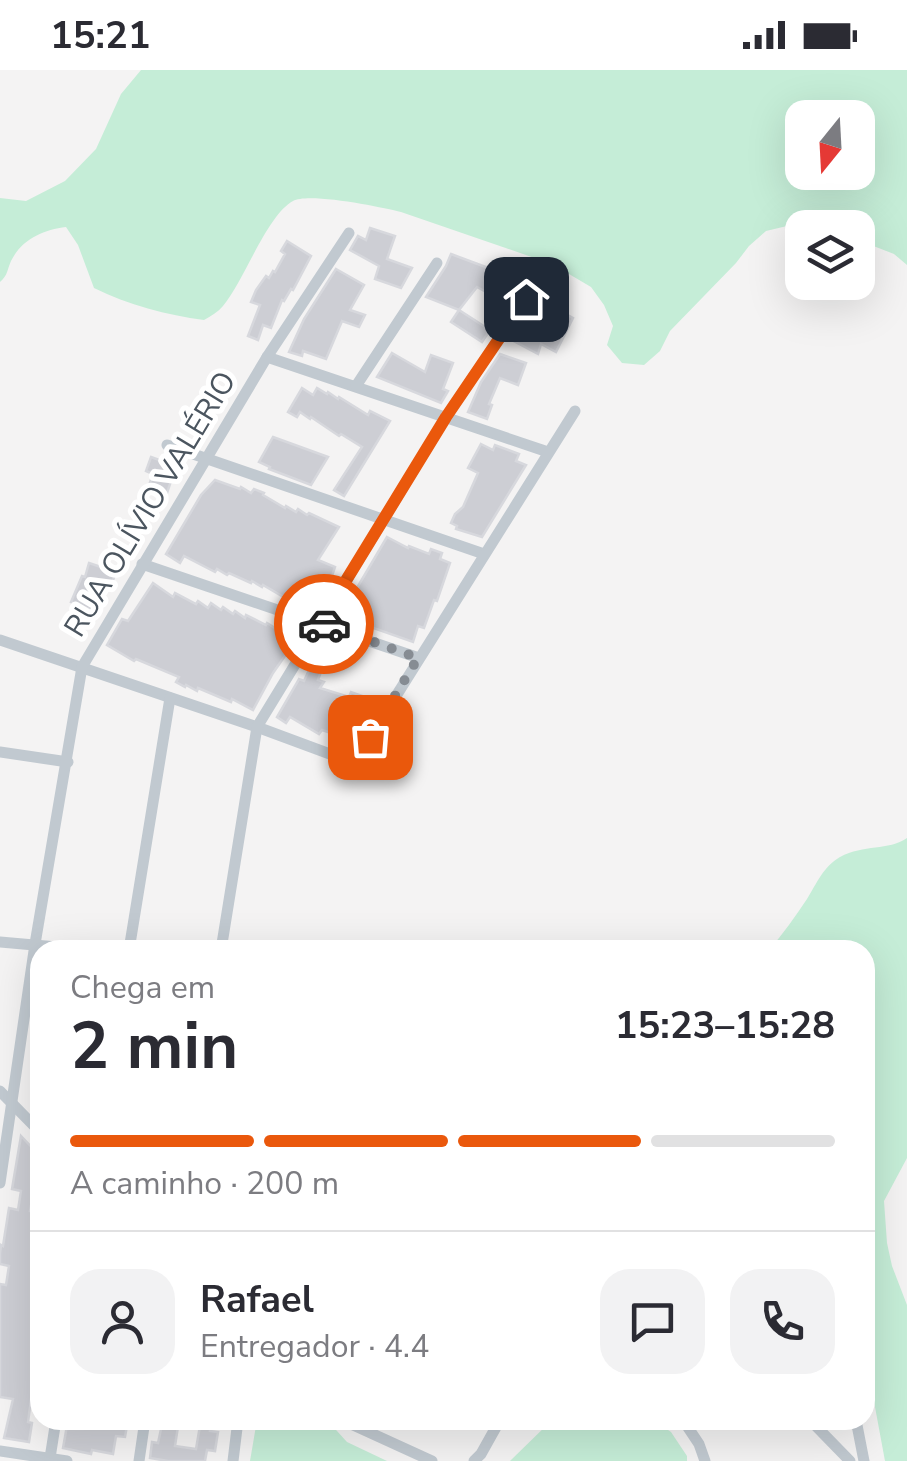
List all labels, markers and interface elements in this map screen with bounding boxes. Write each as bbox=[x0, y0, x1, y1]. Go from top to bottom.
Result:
text: 15:21 bbox=[50, 10, 151, 61]
north arrow bbox=[785, 100, 875, 190]
map controls bbox=[785, 100, 875, 300]
button: layers bbox=[785, 210, 875, 300]
pin bbox=[484, 257, 569, 342]
icon: home bbox=[499, 272, 554, 327]
street label: RUA OLÍVIO VALÉRIO bbox=[55, 364, 246, 645]
courier bbox=[274, 574, 374, 674]
icon: car bbox=[297, 597, 352, 652]
pin bbox=[328, 695, 413, 780]
icon: bag bbox=[343, 710, 398, 765]
text: Chega em bbox=[70, 966, 215, 1009]
text: 15:23–15:28 bbox=[615, 1000, 835, 1051]
text: 2 min bbox=[70, 1002, 238, 1091]
text: A caminho · 200 m bbox=[70, 1162, 339, 1205]
button: person bbox=[70, 1269, 175, 1374]
button: chat bbox=[600, 1269, 705, 1374]
button: phone bbox=[730, 1269, 835, 1374]
text: Rafael bbox=[200, 1274, 314, 1325]
text: Entregador · 4.4 bbox=[200, 1325, 429, 1368]

